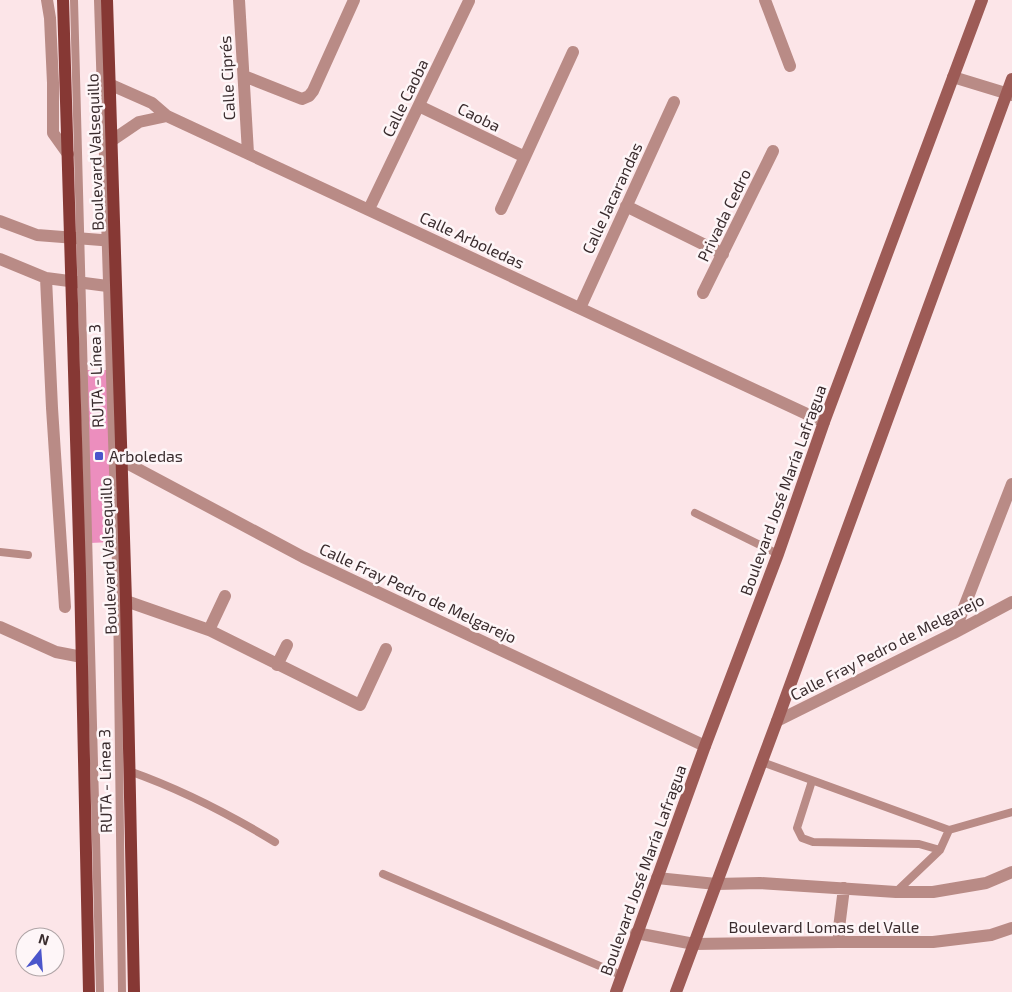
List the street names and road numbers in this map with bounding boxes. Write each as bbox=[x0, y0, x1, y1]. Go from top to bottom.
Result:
street label: Calle Ciprés bbox=[215, 35, 238, 121]
street label: Calle Caoba bbox=[377, 56, 432, 140]
street label: Boulevard Valsequillo bbox=[82, 73, 107, 231]
street label: Caoba bbox=[455, 98, 504, 135]
street label: Calle Jacarandas bbox=[577, 139, 646, 256]
street label: Privada Cedro bbox=[693, 165, 754, 264]
street label: Calle Arboledas bbox=[417, 207, 528, 272]
street label: RUTA - Línea 3 bbox=[84, 324, 107, 428]
street label: Boulevard José María Lafragua bbox=[736, 382, 830, 598]
street label: Boulevard Valsequillo bbox=[95, 477, 120, 635]
street label: Calle Fray Pedro de Melgarejo bbox=[316, 539, 520, 647]
street label: Calle Fray Pedro de Melgarejo bbox=[787, 589, 987, 705]
street label: RUTA - Línea 3 bbox=[94, 729, 115, 833]
street label: Boulevard José María Lafragua bbox=[596, 762, 690, 978]
street label: Boulevard Lomas del Valle bbox=[729, 917, 919, 936]

